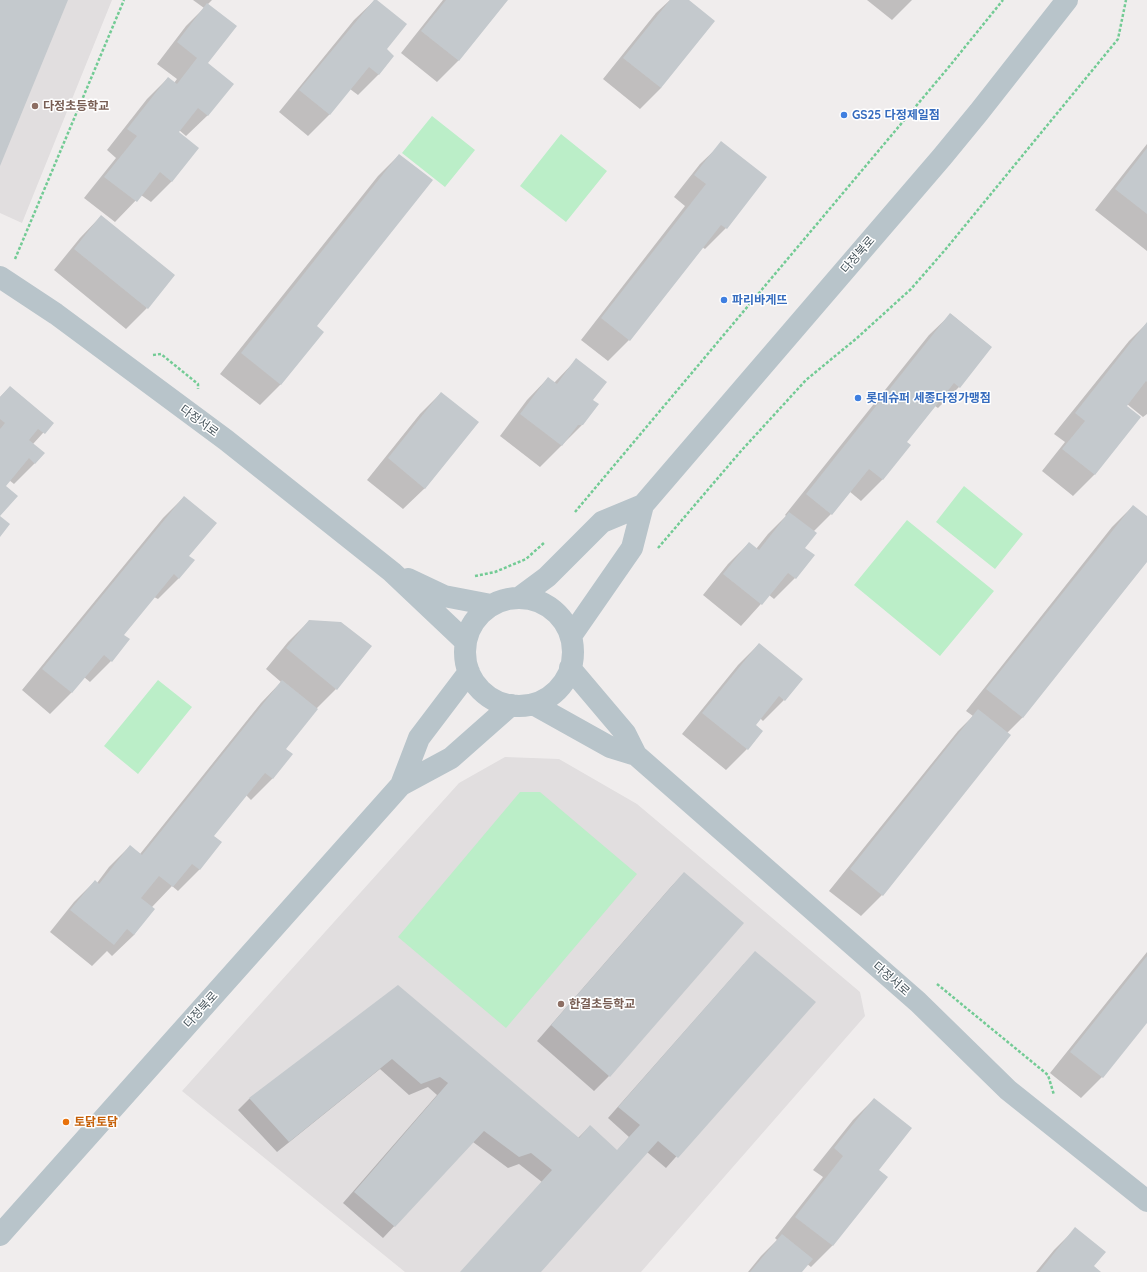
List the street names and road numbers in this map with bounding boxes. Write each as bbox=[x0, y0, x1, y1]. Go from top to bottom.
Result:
street label: 다정북로 bbox=[838, 234, 878, 276]
street label: 다정서로 bbox=[177, 402, 221, 440]
street label: 다정서로 bbox=[870, 959, 912, 999]
street label: 다정북로 bbox=[181, 989, 221, 1031]

